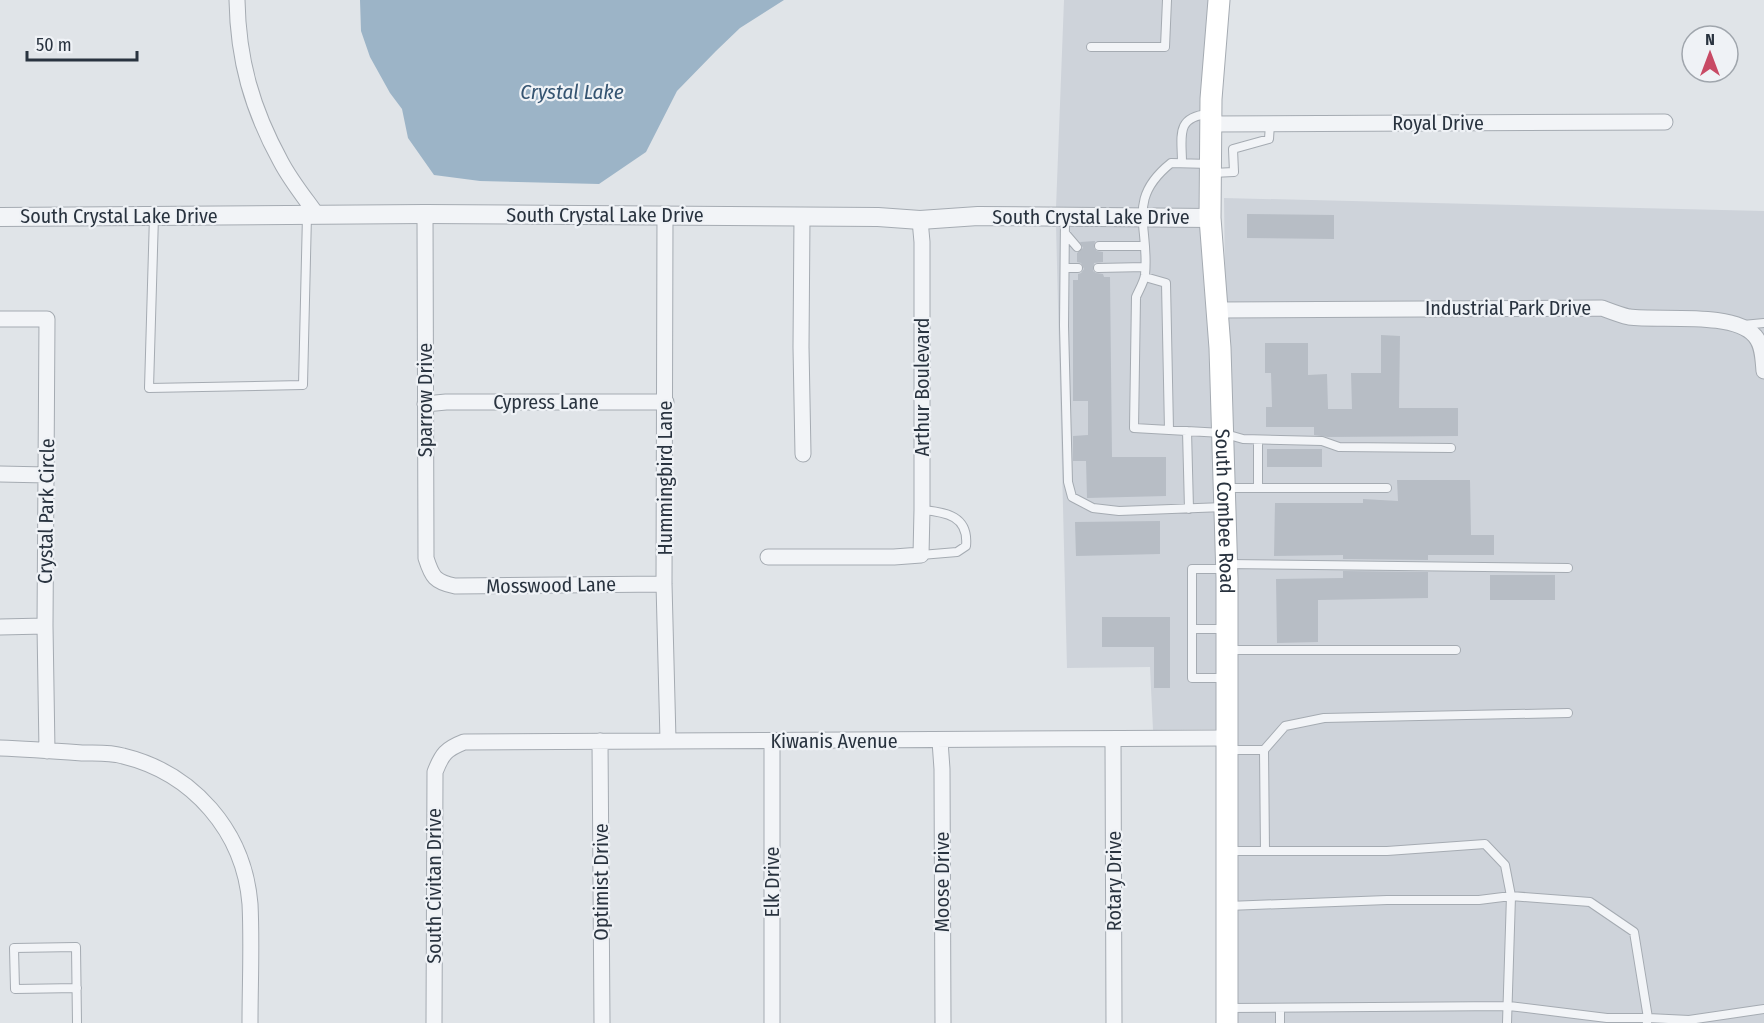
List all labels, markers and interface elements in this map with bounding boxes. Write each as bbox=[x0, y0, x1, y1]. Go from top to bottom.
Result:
scale bar bbox=[27, 24, 136, 62]
north arrow bbox=[1680, 24, 1740, 84]
text: N bbox=[1705, 30, 1715, 49]
text: 50 m bbox=[36, 34, 72, 56]
water label: Crystal Lake bbox=[520, 79, 624, 105]
street label: Royal Drive bbox=[1392, 111, 1484, 135]
street label: South Crystal Lake Drive bbox=[506, 203, 704, 227]
street label: South Crystal Lake Drive bbox=[20, 204, 218, 228]
street label: South Crystal Lake Drive bbox=[992, 205, 1190, 229]
street label: Industrial Park Drive bbox=[1425, 296, 1591, 320]
street label: Arthur Boulevard bbox=[910, 317, 934, 457]
street label: Sparrow Drive bbox=[413, 343, 437, 457]
street label: Cypress Lane bbox=[493, 390, 599, 414]
street label: Hummingbird Lane bbox=[653, 401, 677, 555]
street label: South Combee Road bbox=[1210, 428, 1239, 594]
street label: Crystal Park Circle bbox=[33, 438, 59, 584]
street label: Mosswood Lane bbox=[486, 572, 616, 598]
street label: Kiwanis Avenue bbox=[770, 729, 898, 753]
street label: South Civitan Drive bbox=[422, 808, 446, 964]
street label: Optimist Drive bbox=[589, 823, 613, 941]
street label: Rotary Drive bbox=[1102, 831, 1126, 931]
street label: Moose Drive bbox=[930, 832, 954, 932]
street label: Elk Drive bbox=[760, 847, 784, 917]

